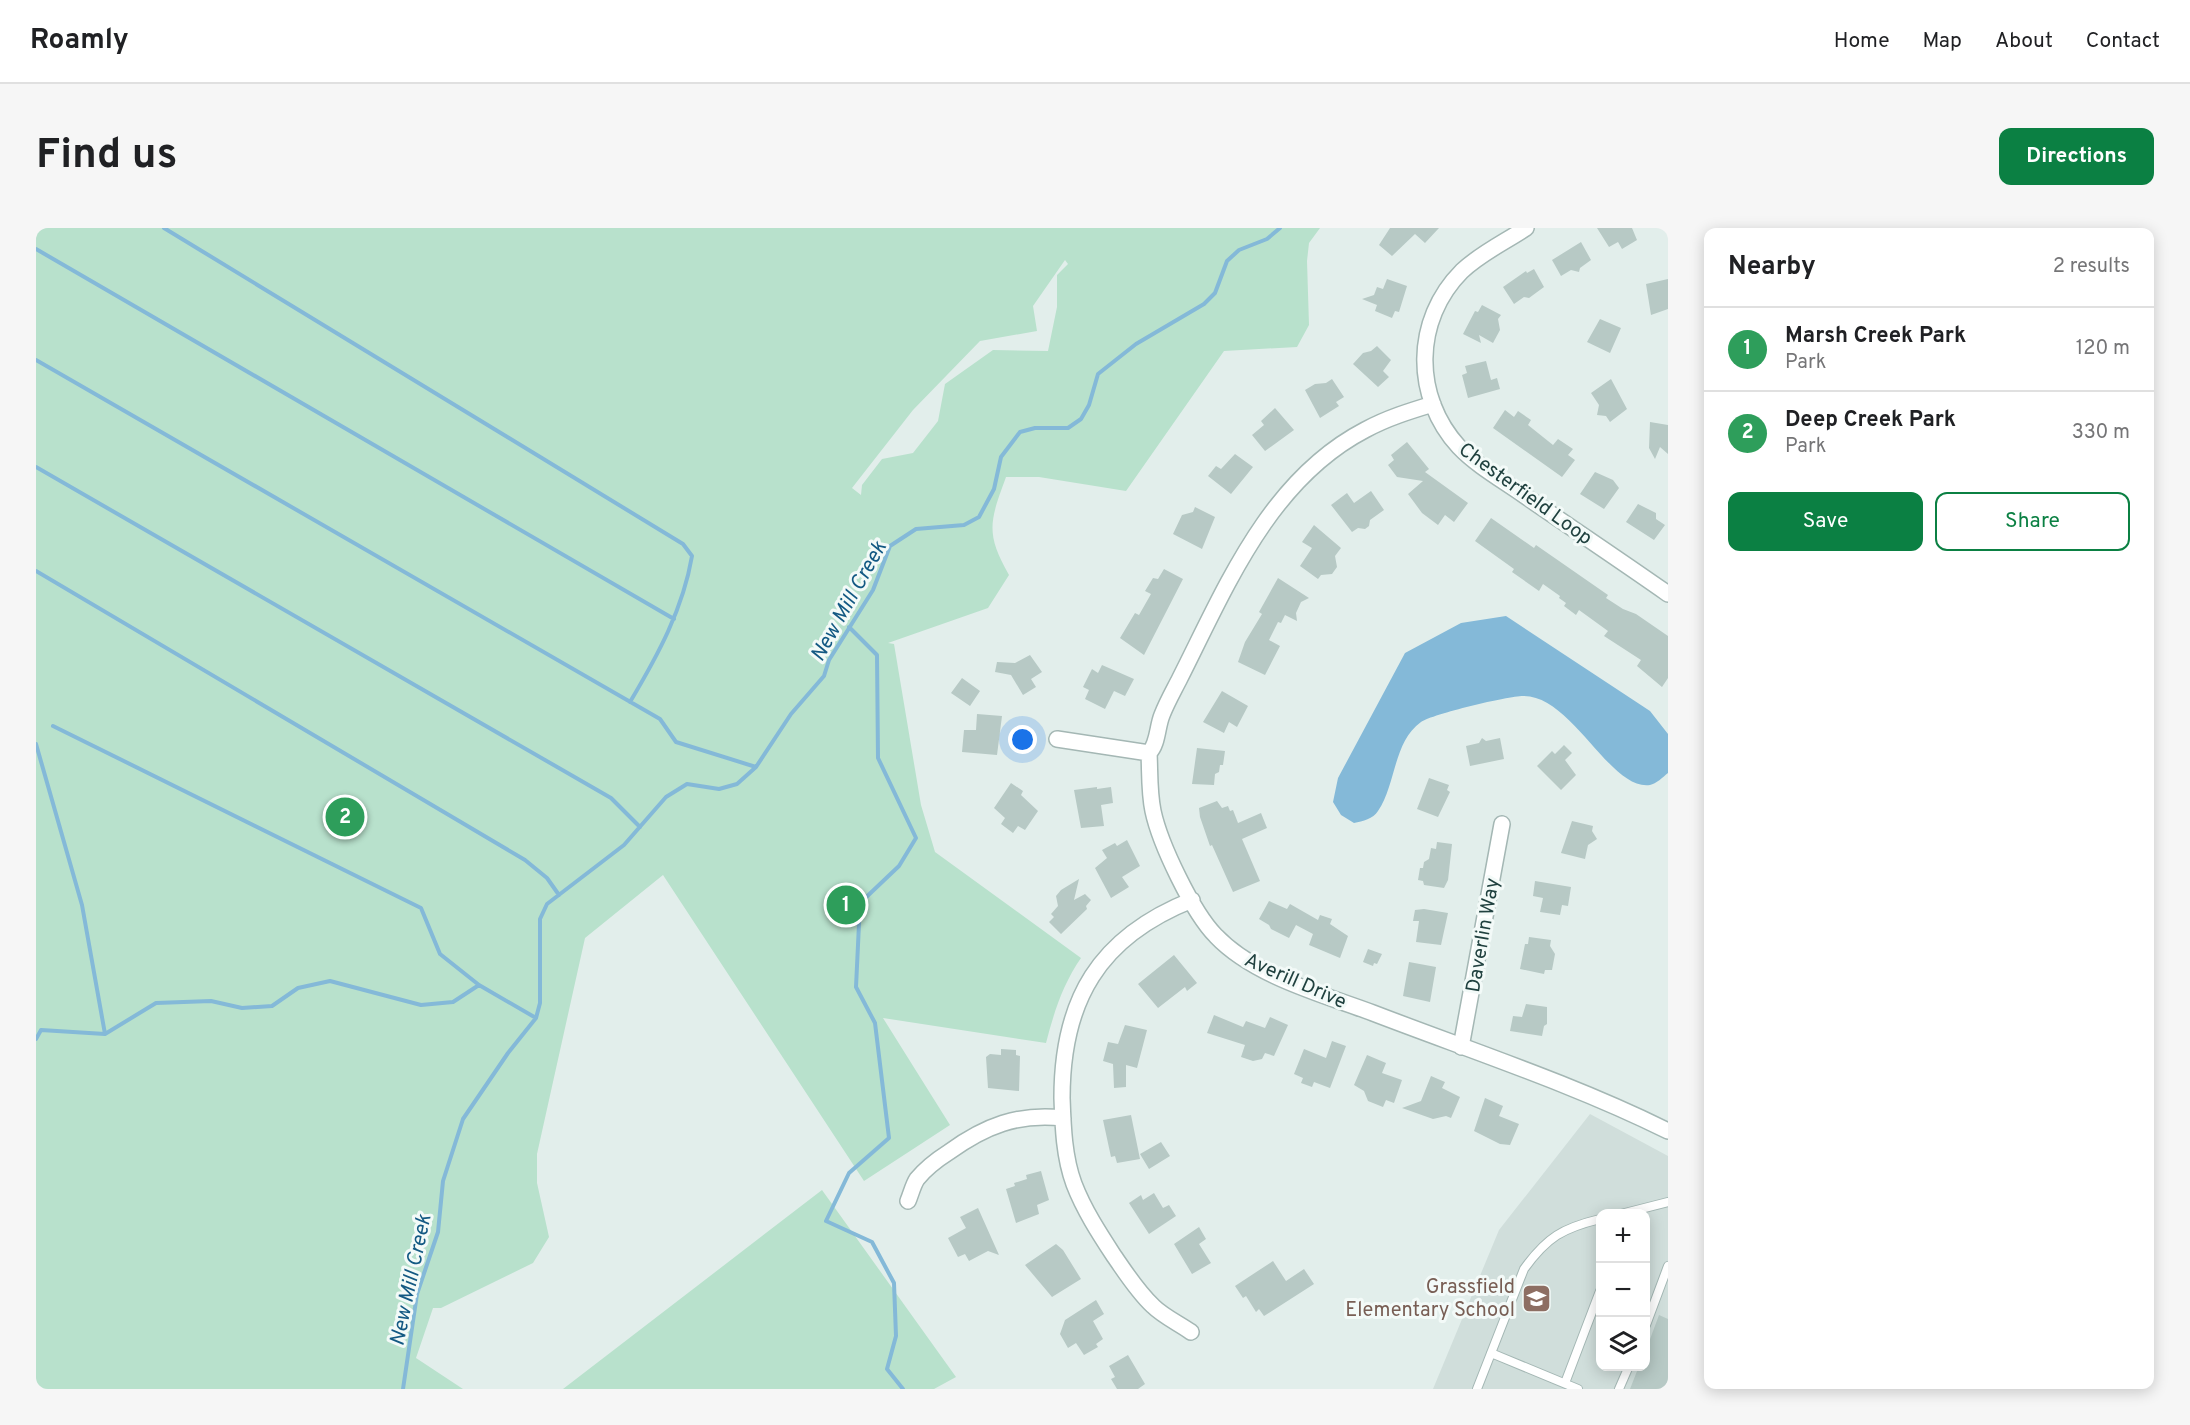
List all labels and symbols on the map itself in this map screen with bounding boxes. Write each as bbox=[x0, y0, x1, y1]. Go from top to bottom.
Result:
street label: Chesterfield Loop bbox=[1453, 437, 1597, 552]
water label: New Mill Creek bbox=[805, 536, 894, 667]
your location bbox=[1008, 725, 1037, 754]
pin: 2 bbox=[326, 794, 364, 840]
street label: Daverlin Way bbox=[1461, 876, 1507, 995]
pin: 1 bbox=[826, 882, 866, 928]
street label: Averill Drive bbox=[1240, 948, 1350, 1016]
water label: New Mill Creek bbox=[384, 1212, 439, 1348]
place label: Grassfield Elementary School bbox=[1345, 1275, 1515, 1324]
school or university icon: Grassfield Elementary School bbox=[1520, 1282, 1552, 1314]

